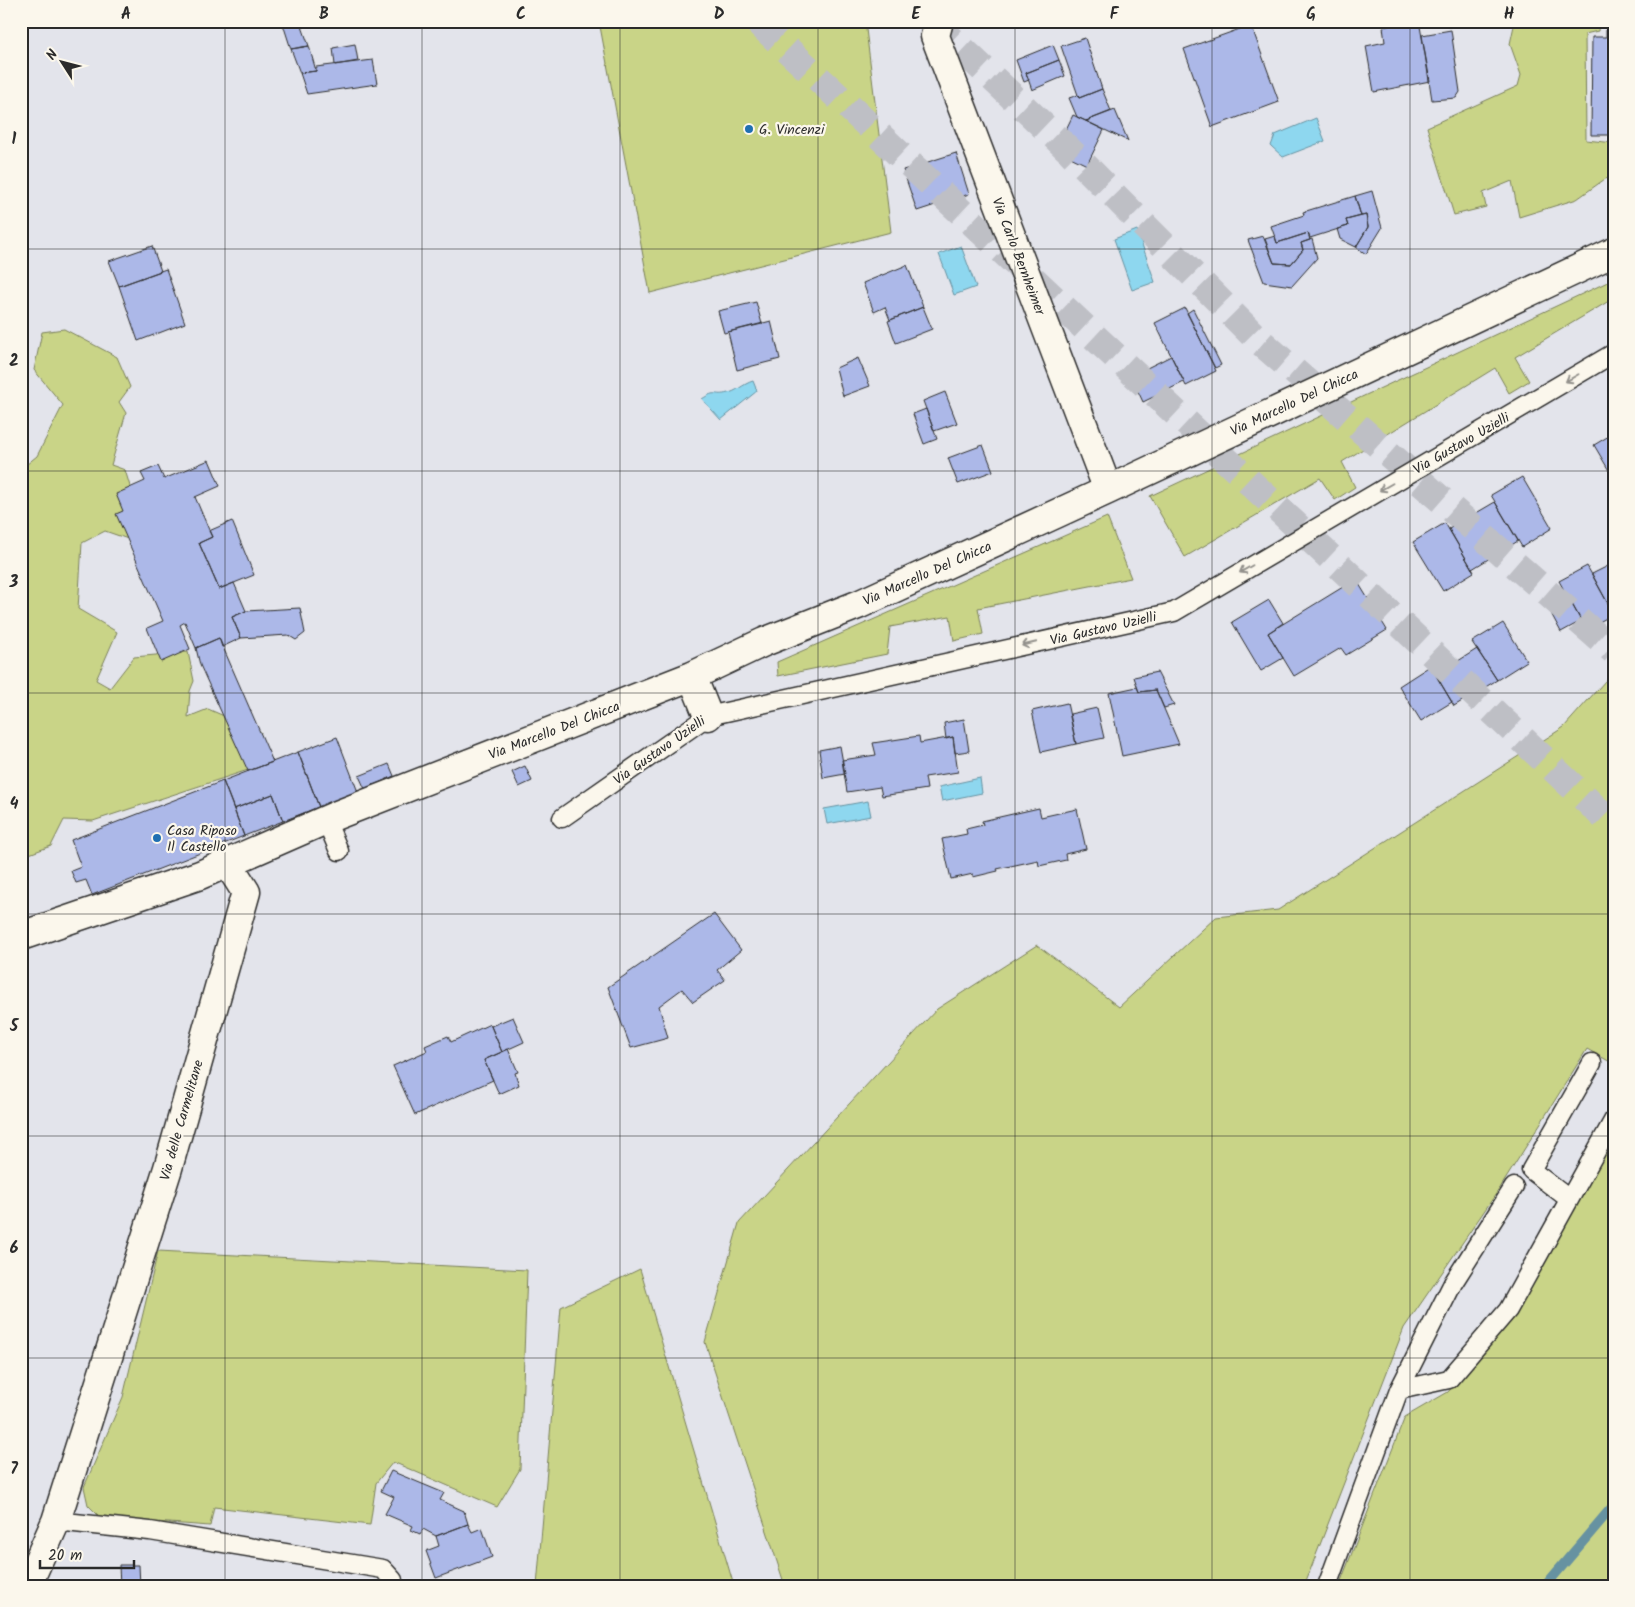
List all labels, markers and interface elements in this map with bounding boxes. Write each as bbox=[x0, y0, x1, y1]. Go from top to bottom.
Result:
text: A bbox=[121, 2, 131, 27]
text: B bbox=[319, 2, 329, 27]
text: C bbox=[516, 2, 526, 27]
text: D bbox=[714, 2, 725, 27]
text: E bbox=[912, 2, 922, 27]
text: F bbox=[1110, 2, 1120, 27]
text: G bbox=[1306, 2, 1316, 27]
text: H bbox=[1504, 2, 1514, 27]
north arrow bbox=[38, 38, 88, 88]
text: N bbox=[41, 45, 64, 65]
place label: G. Vincenzi bbox=[759, 119, 825, 141]
marker: G. Vincenzi bbox=[743, 123, 755, 135]
text: 1 bbox=[12, 127, 17, 152]
street label: Via Carlo Bernheimer bbox=[985, 194, 1051, 320]
text: 2 bbox=[9, 349, 19, 374]
street label: Via Marcello Del Chicca bbox=[1227, 364, 1362, 442]
one-way arrow bbox=[1565, 373, 1579, 383]
street label: Via Gustavo Uzielli bbox=[1409, 407, 1515, 480]
one-way arrow bbox=[1380, 482, 1394, 492]
street label: Via Marcello Del Chicca bbox=[859, 536, 995, 612]
one-way arrow bbox=[1240, 565, 1254, 575]
text: 3 bbox=[9, 570, 19, 595]
street label: Via Gustavo Uzielli bbox=[1048, 606, 1159, 652]
one-way arrow bbox=[1022, 640, 1038, 649]
street label: Via Marcello Del Chicca bbox=[485, 696, 623, 766]
street label: Via Gustavo Uzielli bbox=[609, 710, 711, 791]
text: 4 bbox=[10, 792, 19, 817]
place label: Casa Riposo Il Castello bbox=[167, 820, 237, 858]
marker: Casa Riposo Il Castello bbox=[151, 832, 163, 844]
text: 5 bbox=[9, 1014, 20, 1039]
street label: Via delle Carmelitane bbox=[154, 1057, 210, 1183]
text: 6 bbox=[10, 1236, 19, 1261]
text: 7 bbox=[10, 1457, 18, 1482]
scale bar bbox=[40, 1537, 134, 1569]
text: 20 m bbox=[48, 1544, 82, 1568]

